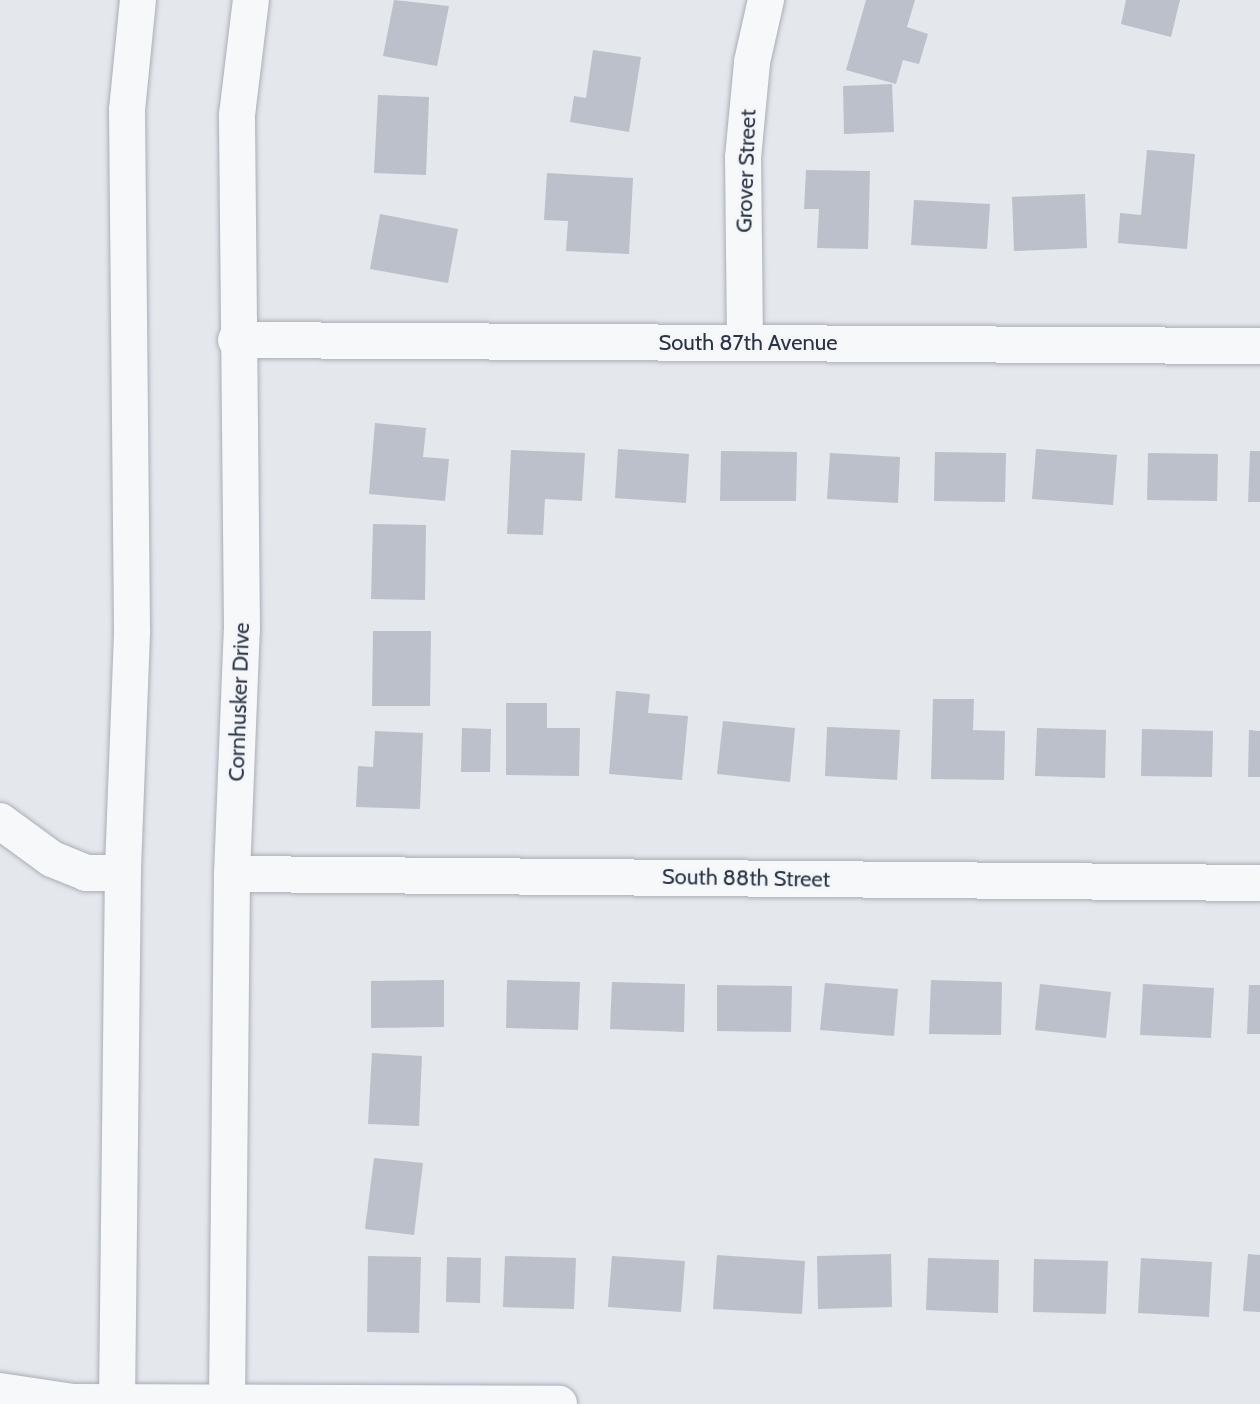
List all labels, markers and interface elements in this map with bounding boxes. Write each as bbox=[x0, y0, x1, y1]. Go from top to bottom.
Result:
street label: Grover Street bbox=[731, 109, 761, 233]
street label: South 87th Avenue bbox=[658, 330, 838, 356]
street label: Cornhusker Drive bbox=[223, 622, 255, 782]
street label: South 88th Street bbox=[662, 863, 830, 893]

